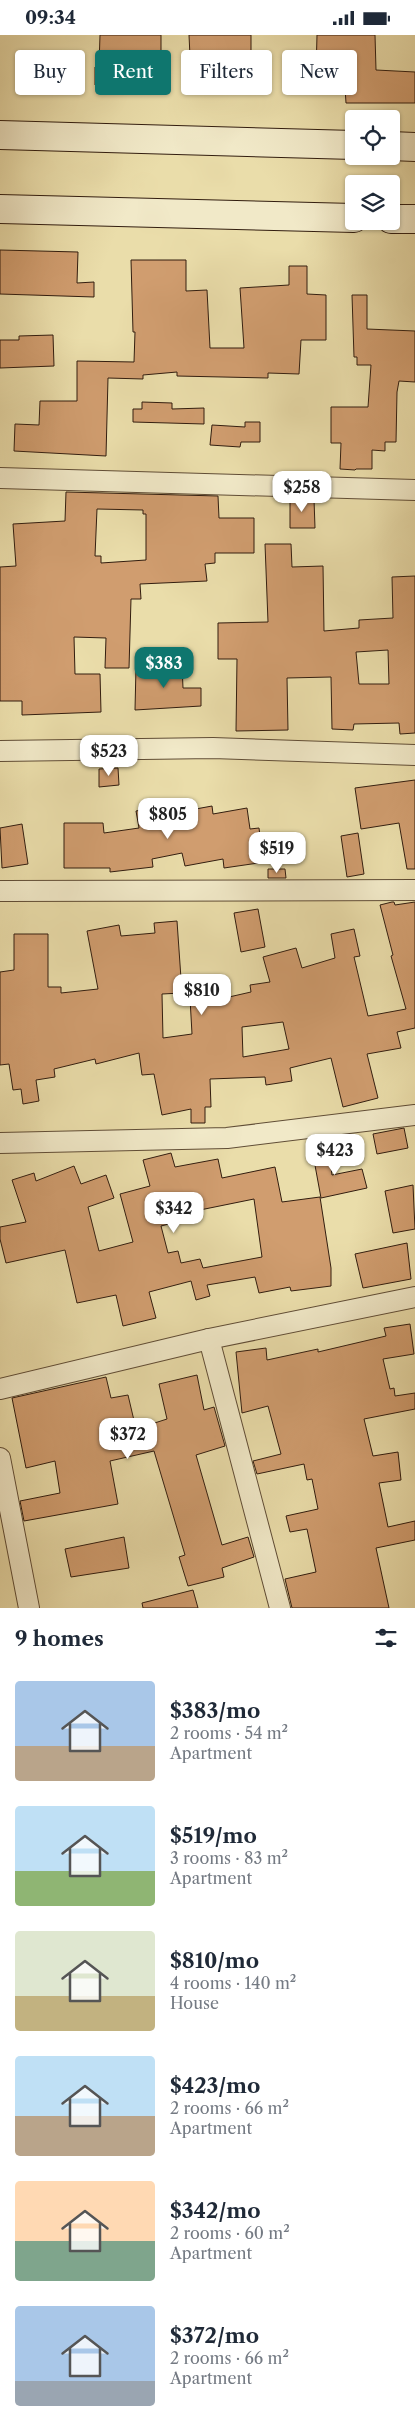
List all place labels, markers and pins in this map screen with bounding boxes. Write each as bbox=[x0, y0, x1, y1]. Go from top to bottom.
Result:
pin: $258 bbox=[272, 471, 332, 513]
pin: $383 bbox=[134, 647, 194, 689]
pin: $523 bbox=[79, 735, 139, 777]
pin: $805 bbox=[138, 797, 198, 840]
pin: $519 bbox=[247, 831, 307, 874]
pin: $810 bbox=[172, 973, 232, 1016]
pin: $423 bbox=[305, 1133, 365, 1176]
pin: $342 bbox=[144, 1191, 204, 1234]
pin: $372 bbox=[98, 1417, 158, 1460]

